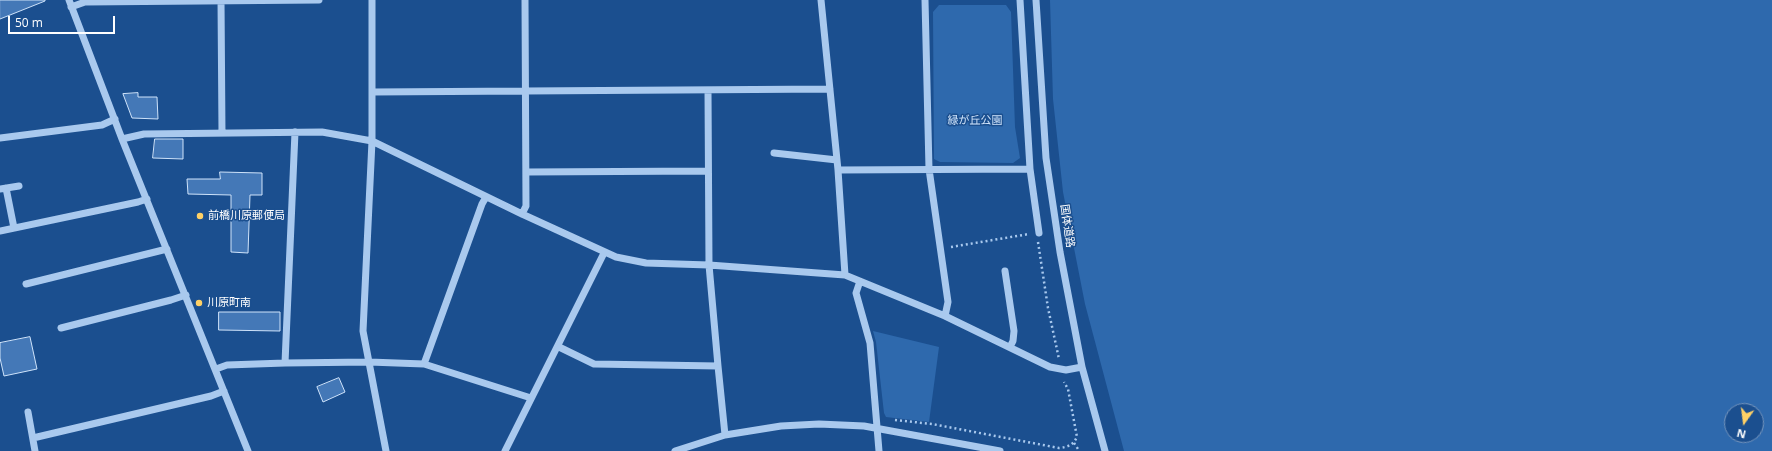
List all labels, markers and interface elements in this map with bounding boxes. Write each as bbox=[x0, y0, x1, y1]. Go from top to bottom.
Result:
scale bar bbox=[10, 8, 117, 34]
text: 50 m bbox=[15, 14, 43, 31]
park label: 緑が丘公園 bbox=[948, 114, 1002, 128]
street label: 国体道路 bbox=[1057, 203, 1077, 249]
place label: 前橋川原郵便局 bbox=[208, 209, 285, 223]
marker: 前橋川原郵便局 bbox=[195, 211, 205, 221]
place label: 川原町南 bbox=[207, 296, 251, 310]
marker: 川原町南 bbox=[194, 298, 204, 308]
north arrow bbox=[1724, 403, 1764, 443]
text: N bbox=[1735, 426, 1747, 443]

